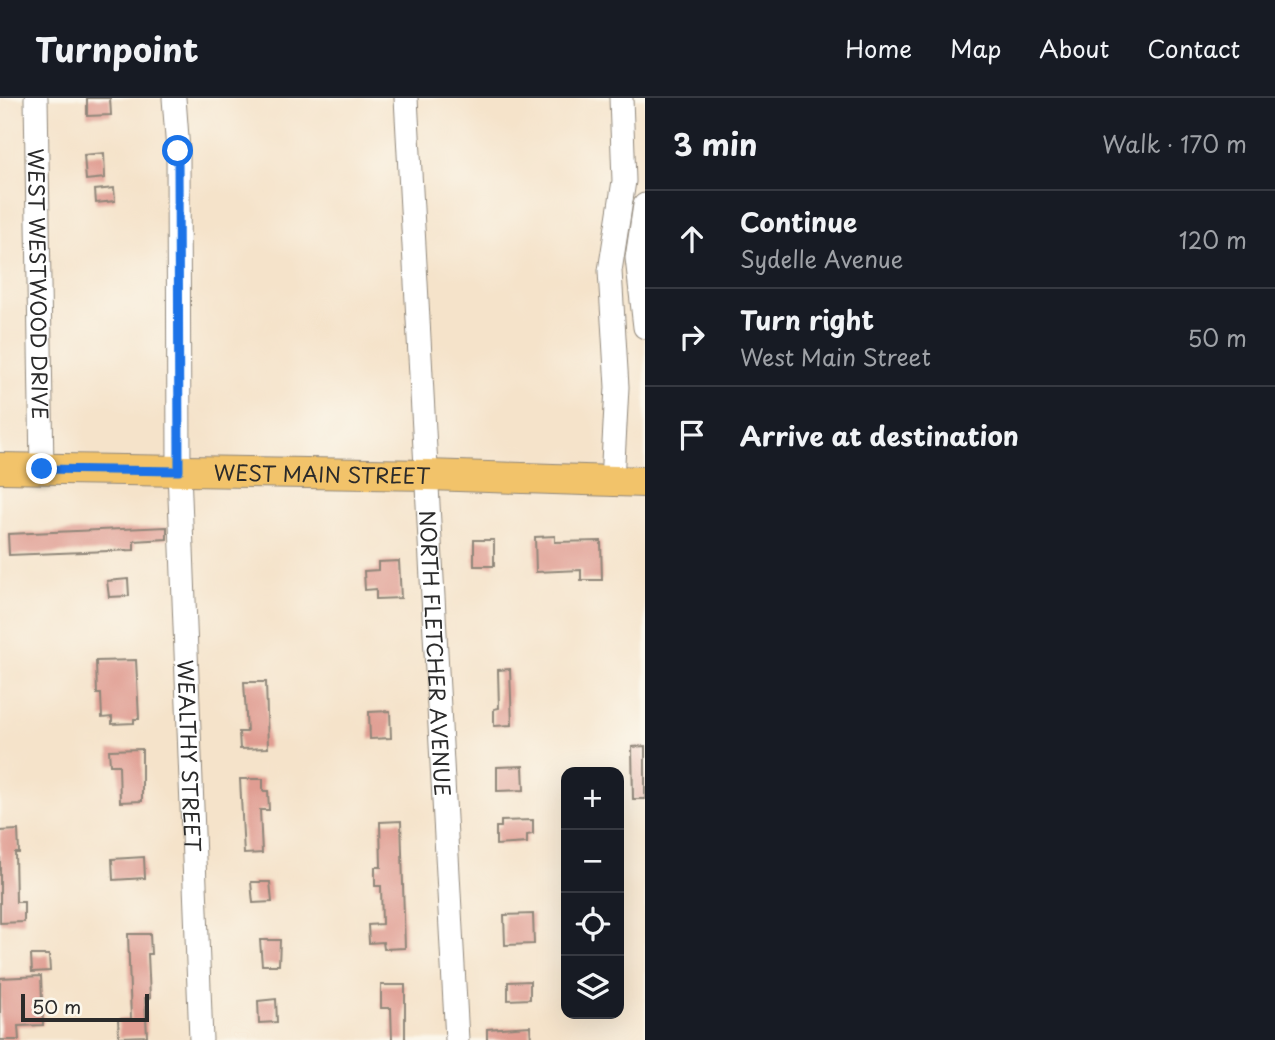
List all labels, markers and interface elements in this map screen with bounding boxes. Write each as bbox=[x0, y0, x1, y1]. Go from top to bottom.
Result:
text: Turnpoint bbox=[35, 23, 199, 73]
text: Home bbox=[845, 30, 912, 66]
text: Map bbox=[950, 30, 1001, 66]
text: About bbox=[1039, 30, 1109, 66]
text: Contact bbox=[1147, 30, 1240, 66]
text: 3 min bbox=[673, 121, 758, 166]
text: Walk · 170 m bbox=[1102, 126, 1247, 161]
route start bbox=[162, 135, 193, 166]
street label: WEST WESTWOOD DRIVE bbox=[21, 148, 57, 420]
text: Continue bbox=[740, 202, 857, 241]
icon: ahead bbox=[673, 220, 711, 258]
text: 120 m bbox=[1179, 222, 1247, 257]
text: Sydelle Avenue bbox=[740, 241, 903, 276]
text: Turn right bbox=[740, 300, 874, 339]
icon: right bbox=[673, 318, 711, 356]
text: 50 m bbox=[1187, 320, 1247, 355]
text: West Main Street bbox=[740, 339, 931, 374]
icon: arrive bbox=[673, 416, 711, 454]
text: Arrive at destination bbox=[740, 416, 1019, 455]
route end bbox=[26, 453, 57, 484]
street label: WEST MAIN STREET bbox=[213, 455, 431, 491]
street label: NORTH FLETCHER AVENUE bbox=[412, 509, 460, 797]
street label: WEALTHY STREET bbox=[170, 659, 210, 853]
map controls bbox=[561, 767, 624, 1019]
button: + bbox=[561, 767, 624, 830]
button: − bbox=[561, 830, 624, 893]
button: locate bbox=[561, 893, 624, 956]
button: layers bbox=[561, 956, 624, 1019]
scale bar bbox=[21, 991, 149, 1023]
text: 50 m bbox=[32, 992, 81, 1020]

